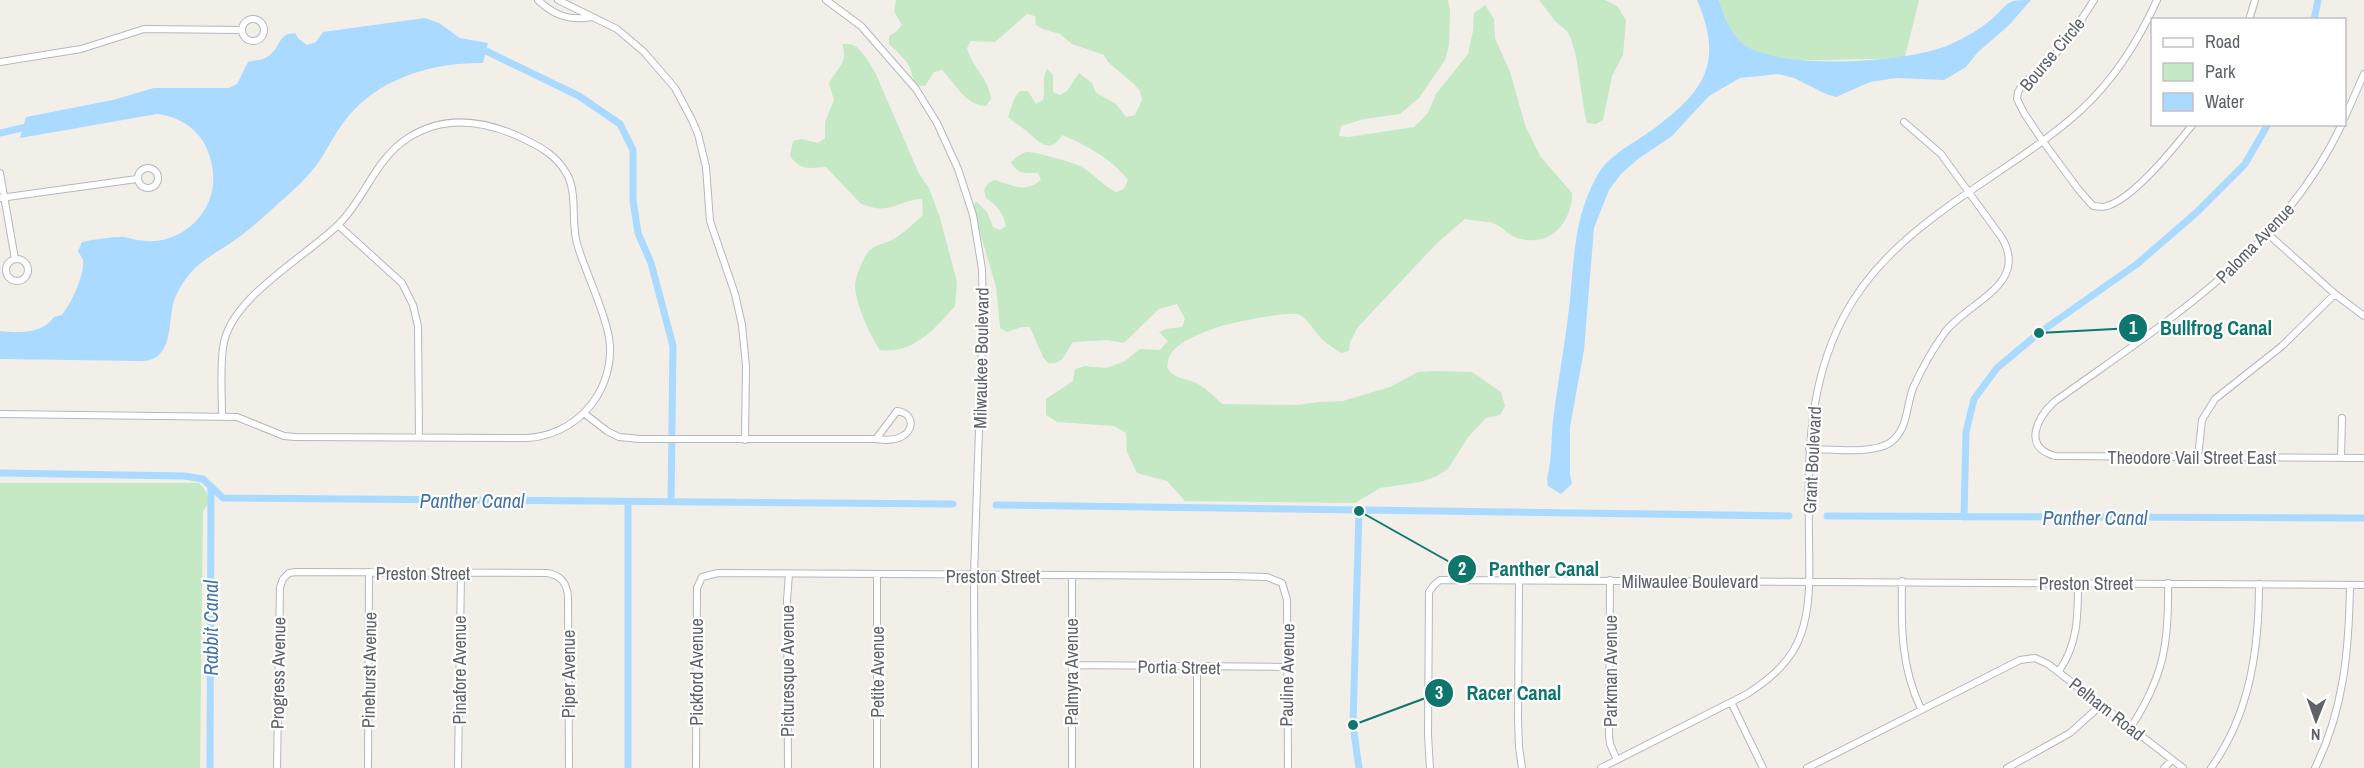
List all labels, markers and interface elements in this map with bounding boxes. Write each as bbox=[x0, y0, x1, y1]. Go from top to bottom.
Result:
street label: Bourse Circle bbox=[2014, 12, 2090, 96]
legend bbox=[2151, 18, 2346, 126]
text: Road bbox=[2205, 29, 2240, 54]
text: Park bbox=[2205, 59, 2236, 84]
text: Water bbox=[2205, 89, 2244, 114]
street label: Paloma Avenue bbox=[2210, 197, 2300, 289]
street label: Milwaukee Boulevard bbox=[967, 287, 995, 429]
callout: Bullfrog Canal bbox=[2118, 309, 2284, 347]
text: Bullfrog Canal bbox=[2160, 314, 2272, 341]
text: 1 bbox=[2129, 315, 2138, 340]
street label: Grant Boulevard bbox=[1797, 406, 1827, 514]
street label: Theodore Vail Street East bbox=[2108, 445, 2276, 470]
water label: Panther Canal bbox=[420, 487, 525, 514]
water label: Panther Canal bbox=[2043, 504, 2148, 531]
callout: Panther Canal bbox=[1447, 550, 1612, 588]
text: Panther Canal bbox=[1489, 555, 1599, 582]
text: 2 bbox=[1458, 556, 1466, 581]
street label: Preston Street bbox=[376, 561, 470, 586]
street label: Preston Street bbox=[946, 564, 1040, 589]
street label: Milwaulee Boulevard bbox=[1622, 569, 1759, 594]
street label: Preston Street bbox=[2039, 571, 2133, 596]
water label: Rabbit Canal bbox=[197, 580, 224, 676]
street label: Picturesque Avenue bbox=[775, 605, 800, 737]
street label: Pinehurst Avenue bbox=[355, 612, 383, 728]
street label: Parkman Avenue bbox=[1598, 615, 1623, 727]
street label: Pinafore Avenue bbox=[447, 616, 472, 724]
street label: Progress Avenue bbox=[265, 617, 291, 729]
street label: Pickford Avenue bbox=[684, 618, 709, 726]
street label: Palmyra Avenue bbox=[1059, 618, 1084, 726]
street label: Pauline Avenue bbox=[1274, 623, 1300, 727]
street label: Petite Avenue bbox=[865, 626, 890, 718]
street label: Piper Avenue bbox=[556, 630, 581, 718]
street label: Portia Street bbox=[1137, 654, 1221, 680]
street label: Pelham Road bbox=[2064, 672, 2150, 746]
callout: Racer Canal bbox=[1424, 674, 1573, 712]
text: Racer Canal bbox=[1467, 679, 1561, 706]
text: 3 bbox=[1435, 680, 1443, 705]
north arrow bbox=[2286, 690, 2346, 750]
text: N bbox=[2311, 724, 2321, 746]

